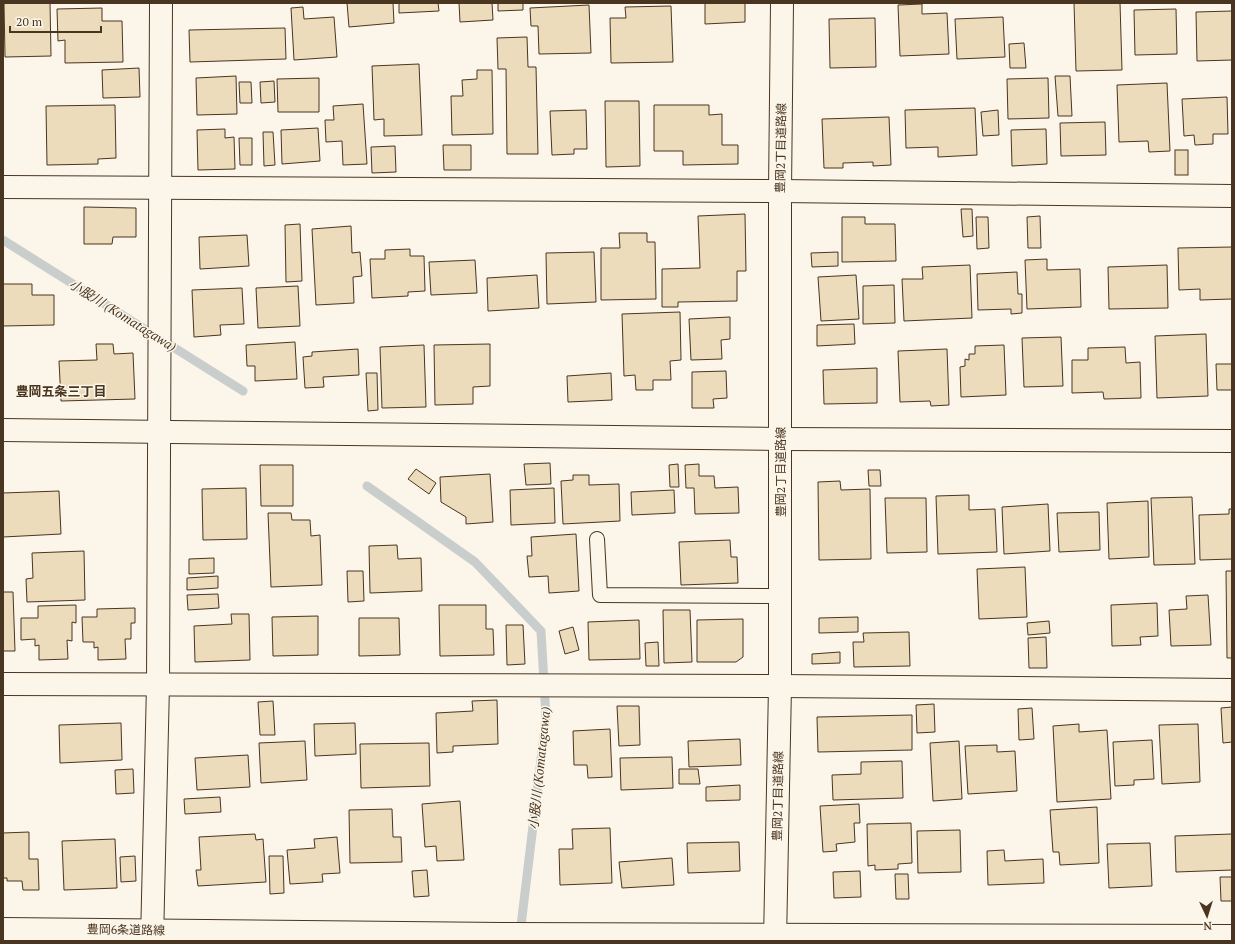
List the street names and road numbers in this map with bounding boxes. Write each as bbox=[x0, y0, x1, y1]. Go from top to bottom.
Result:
street label: 豊岡2丁目道路線 bbox=[772, 103, 789, 193]
street label: 豊岡2丁目道路線 bbox=[773, 427, 788, 517]
street label: 豊岡2丁目道路線 bbox=[769, 751, 786, 841]
street label: 豊岡6条道路線 bbox=[87, 921, 165, 938]

